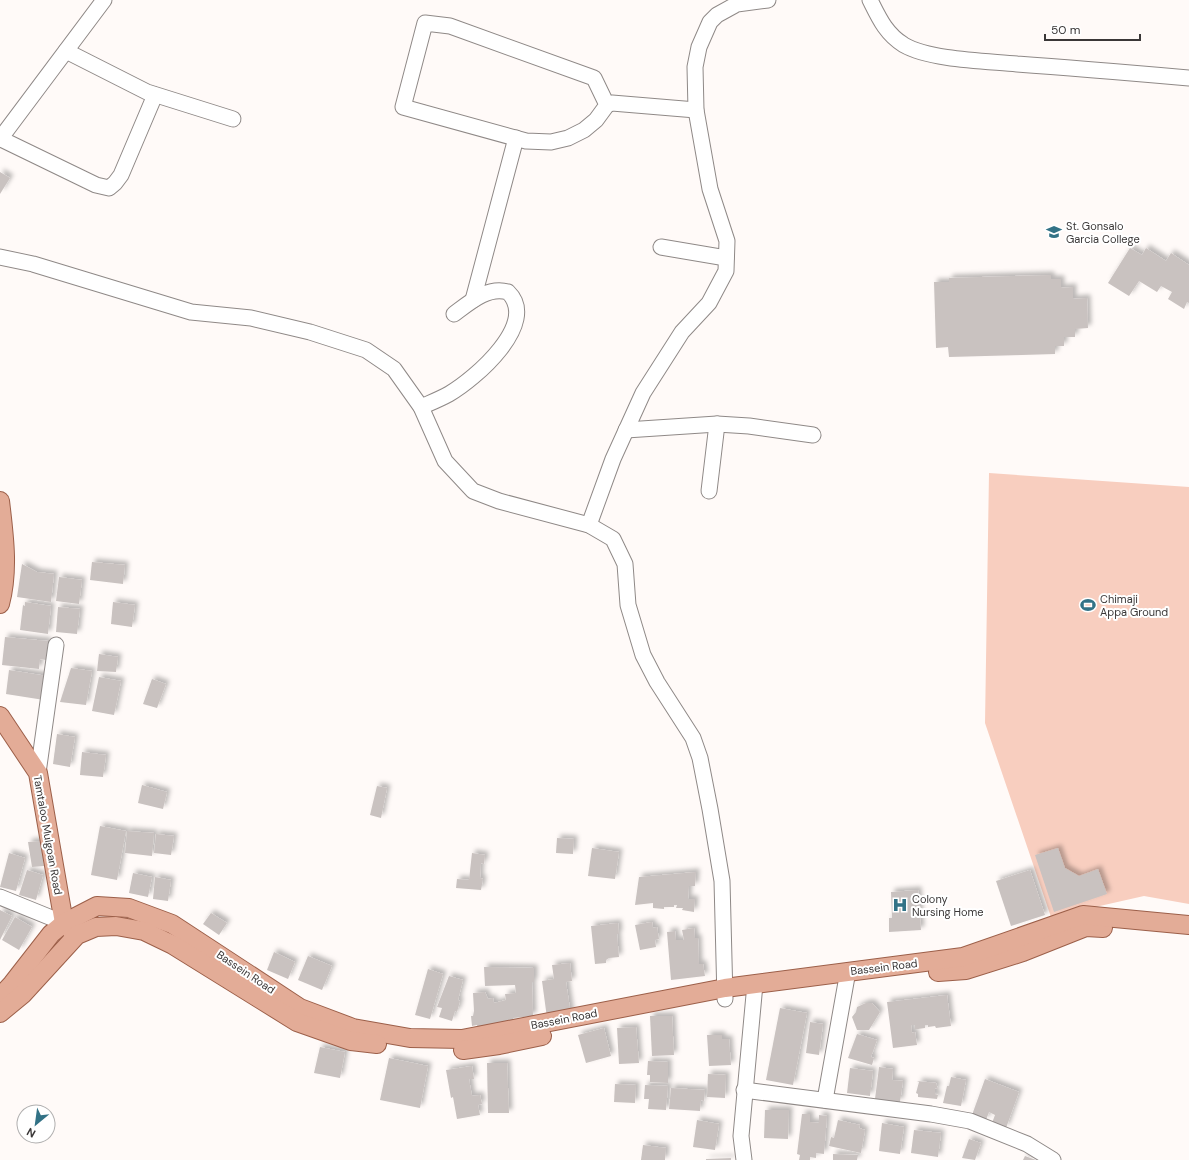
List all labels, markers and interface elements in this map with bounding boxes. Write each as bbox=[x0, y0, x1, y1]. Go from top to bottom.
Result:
scale bar bbox=[1045, 16, 1140, 42]
text: 50 m bbox=[1051, 22, 1080, 38]
place label: St. Gonsalo Garcia College bbox=[1066, 219, 1140, 246]
school or university icon: St. Gonsalo Garcia College bbox=[1045, 223, 1063, 241]
place label: Chimaji Appa Ground bbox=[1100, 592, 1168, 619]
sports icon: Chimaji Appa Ground bbox=[1079, 596, 1097, 614]
street label: Tamtaloo Mulgoan Road bbox=[31, 774, 65, 896]
place label: Colony Nursing Home bbox=[912, 892, 984, 919]
hospital icon: Colony Nursing Home bbox=[891, 896, 909, 914]
street label: Bassein Road bbox=[214, 947, 278, 997]
street label: Bassein Road bbox=[850, 956, 918, 978]
street label: Bassein Road bbox=[530, 1006, 599, 1032]
north arrow bbox=[16, 1104, 56, 1144]
text: N bbox=[24, 1125, 38, 1141]

